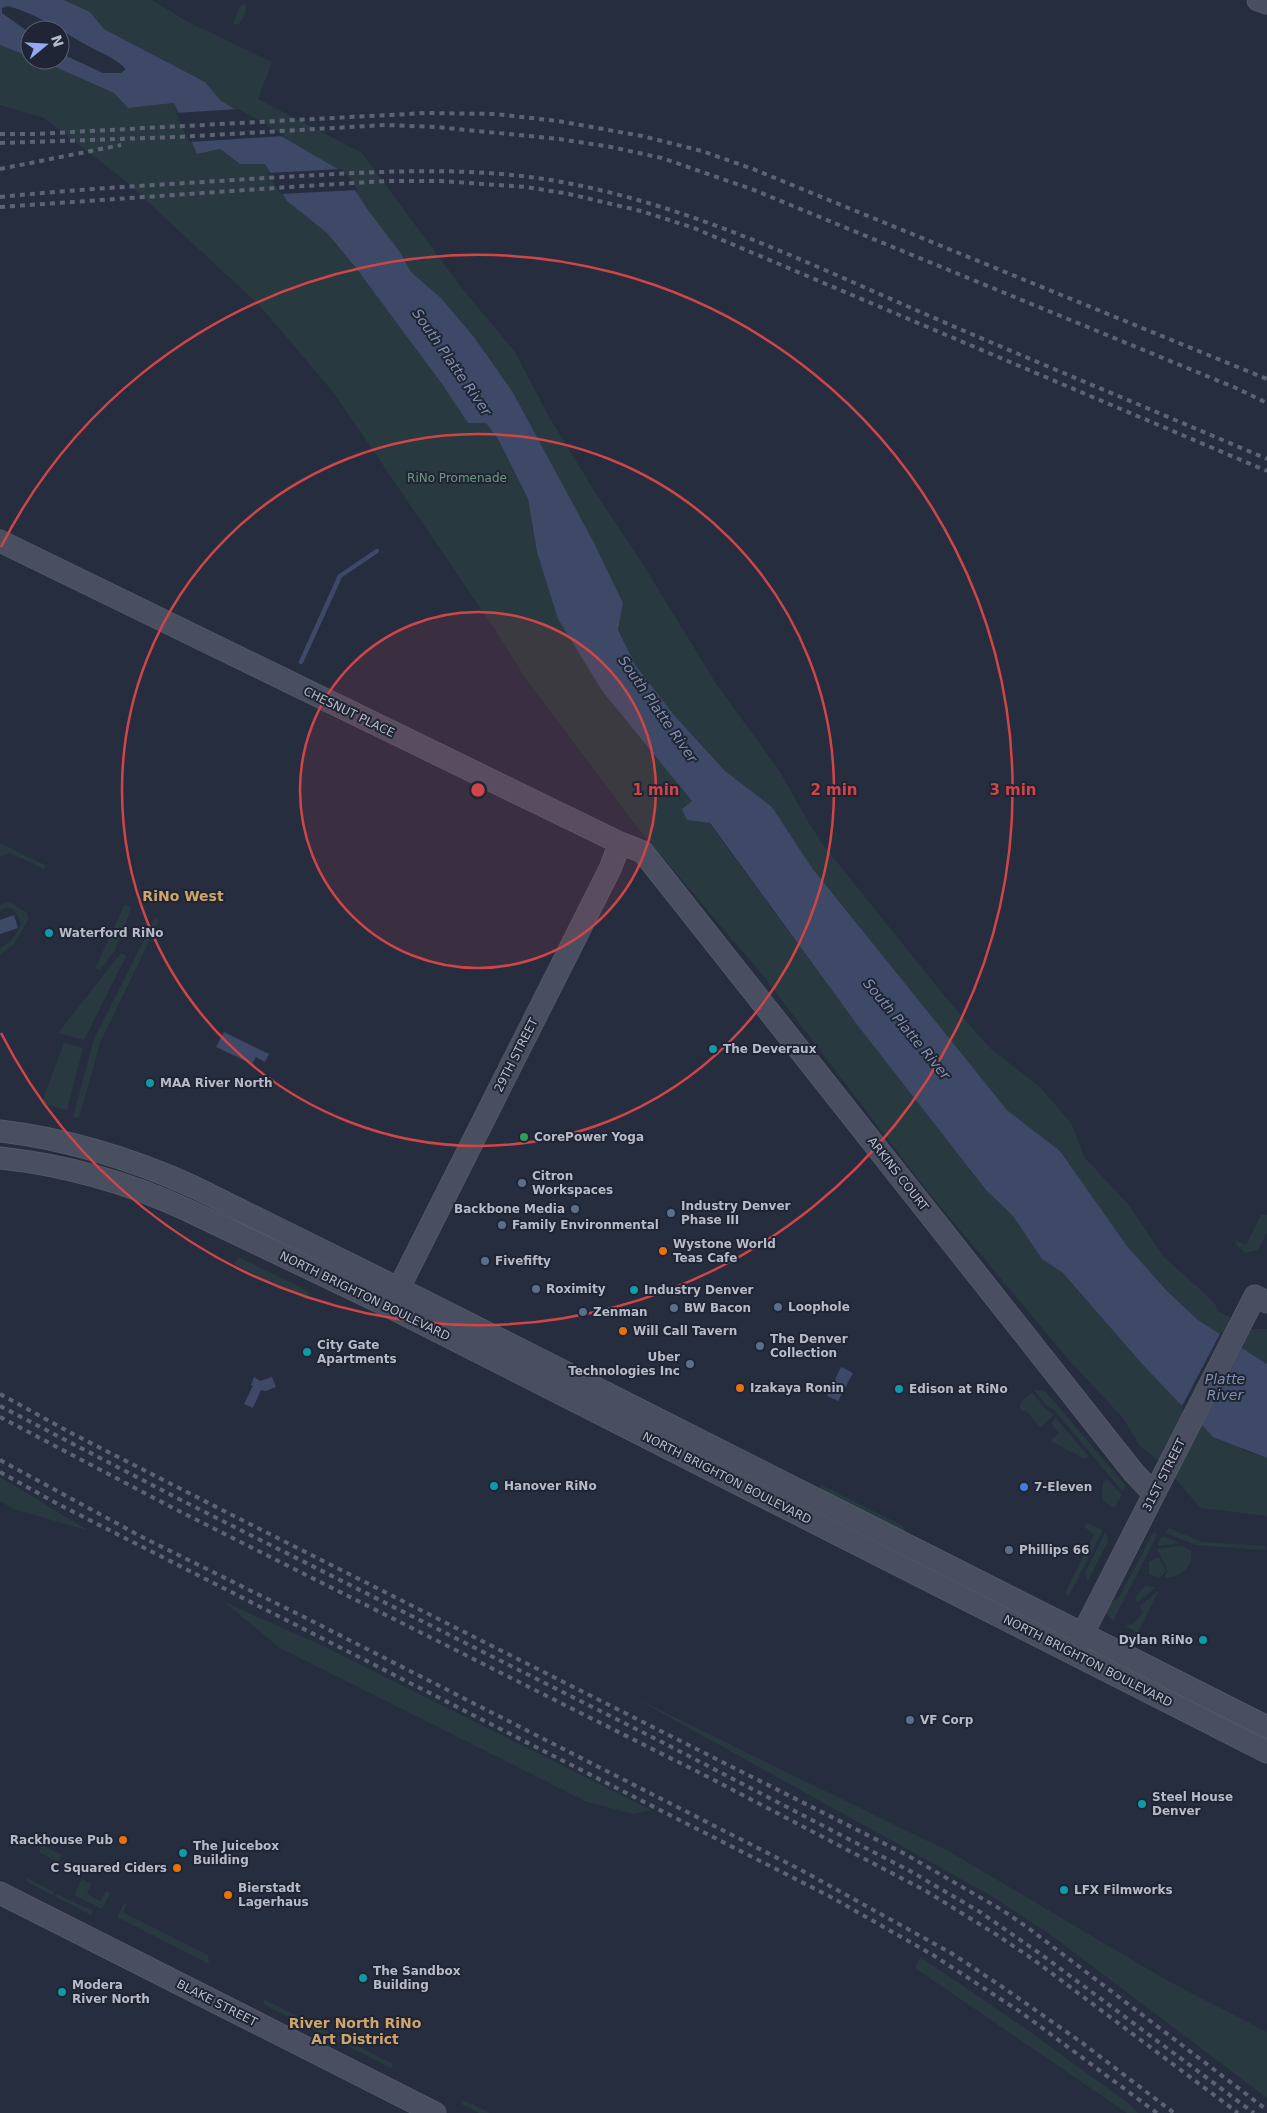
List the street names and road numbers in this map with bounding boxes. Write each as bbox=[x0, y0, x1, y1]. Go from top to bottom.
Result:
street label: CHESNUT PLACE bbox=[301, 684, 397, 740]
street label: 29TH STREET bbox=[491, 1015, 541, 1094]
street label: ARKINS COURT bbox=[865, 1134, 932, 1214]
street label: NORTH BRIGHTON BOULEVARD bbox=[278, 1249, 452, 1343]
street label: NORTH BRIGHTON BOULEVARD bbox=[640, 1429, 814, 1527]
street label: 31ST STREET bbox=[1140, 1436, 1189, 1514]
street label: NORTH BRIGHTON BOULEVARD bbox=[1001, 1612, 1175, 1710]
street label: BLAKE STREET bbox=[174, 1977, 260, 2030]

